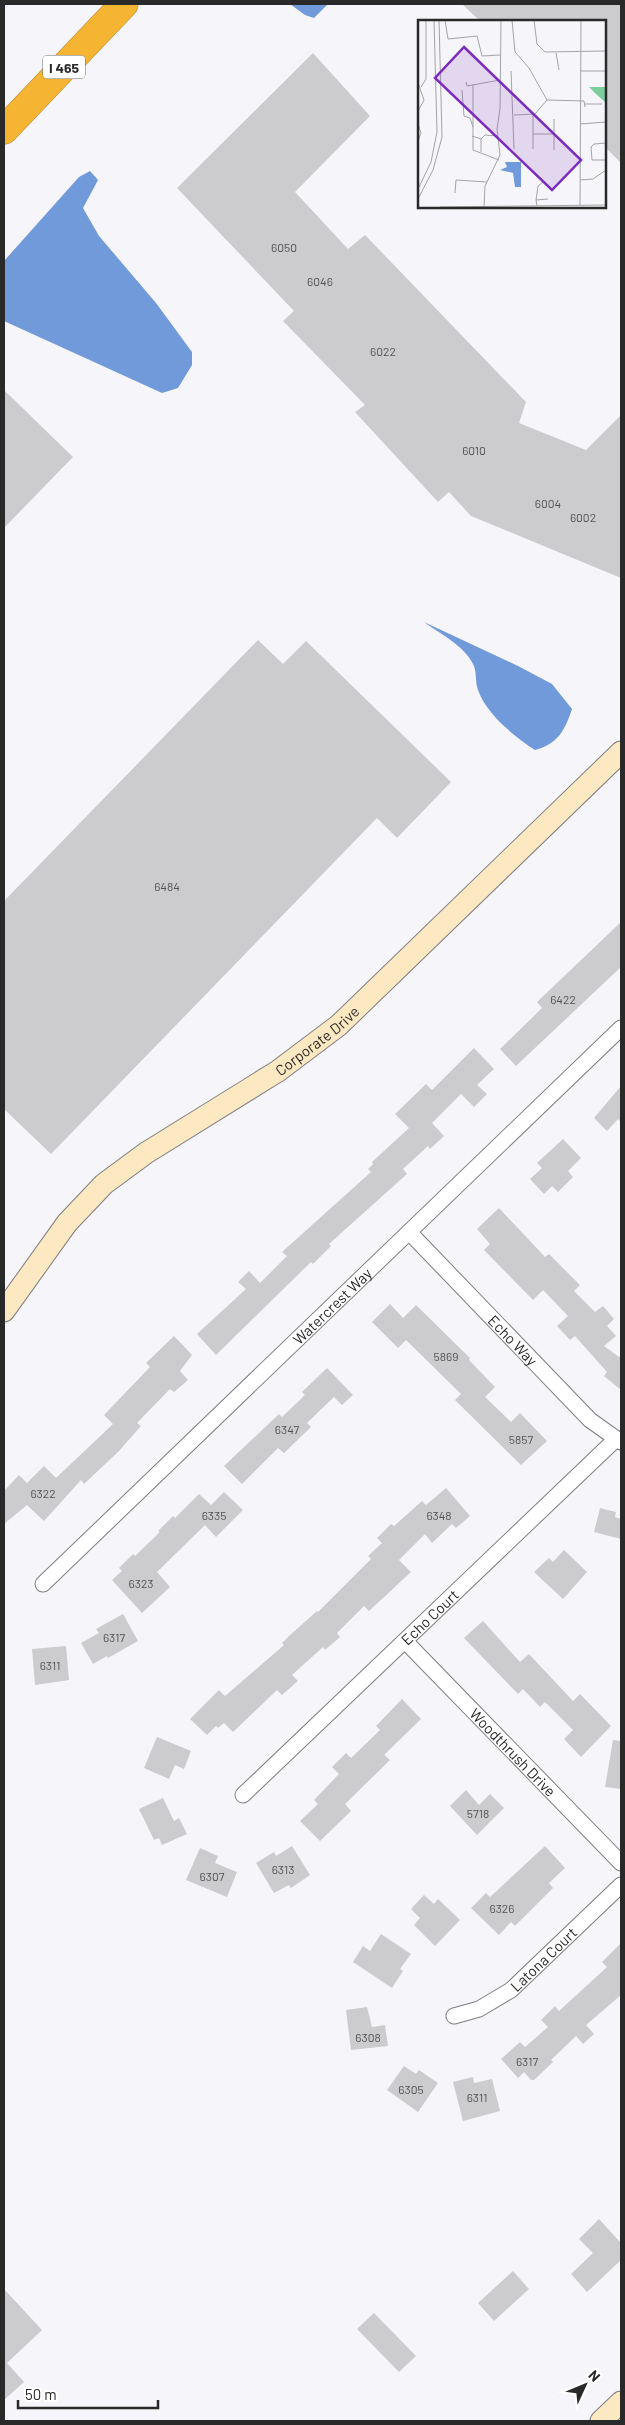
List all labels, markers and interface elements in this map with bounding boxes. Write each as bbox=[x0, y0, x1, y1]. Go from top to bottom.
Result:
inset map bbox=[418, 20, 605, 208]
road number: I 465 bbox=[43, 56, 85, 78]
house number: 6050 bbox=[271, 240, 297, 254]
house number: 6046 bbox=[307, 274, 333, 288]
house number: 6022 bbox=[370, 344, 396, 358]
house number: 6010 bbox=[462, 443, 486, 457]
house number: 6004 bbox=[535, 496, 561, 510]
house number: 6002 bbox=[570, 510, 596, 524]
house number: 6484 bbox=[154, 879, 180, 893]
house number: 6422 bbox=[550, 992, 576, 1006]
street label: Corporate Drive bbox=[271, 1002, 362, 1079]
street label: Watercrest Way bbox=[289, 1264, 375, 1348]
street label: Echo Way bbox=[485, 1311, 541, 1369]
house number: 5869 bbox=[434, 1349, 458, 1363]
house number: 6347 bbox=[275, 1422, 299, 1436]
house number: 5857 bbox=[509, 1432, 533, 1446]
house number: 6322 bbox=[30, 1486, 56, 1500]
house number: 6335 bbox=[202, 1508, 226, 1522]
house number: 6348 bbox=[426, 1508, 452, 1522]
house number: 6323 bbox=[129, 1576, 153, 1590]
street label: Echo Court bbox=[397, 1585, 462, 1648]
house number: 6317 bbox=[103, 1630, 125, 1644]
house number: 6311 bbox=[40, 1658, 60, 1672]
street label: Woodthrush Drive bbox=[466, 1704, 560, 1800]
house number: 5718 bbox=[467, 1806, 489, 1820]
house number: 6313 bbox=[272, 1862, 294, 1876]
house number: 6307 bbox=[200, 1869, 225, 1883]
house number: 6326 bbox=[490, 1901, 514, 1915]
street label: Latona Court bbox=[507, 1923, 580, 1995]
house number: 6308 bbox=[355, 2030, 381, 2044]
house number: 6317 bbox=[516, 2054, 538, 2068]
house number: 6305 bbox=[398, 2082, 424, 2096]
house number: 6311 bbox=[467, 2090, 487, 2104]
north arrow bbox=[560, 2360, 610, 2410]
text: N bbox=[585, 2366, 604, 2385]
scale bar bbox=[18, 2378, 158, 2410]
text: 50 m bbox=[25, 2385, 57, 2403]

